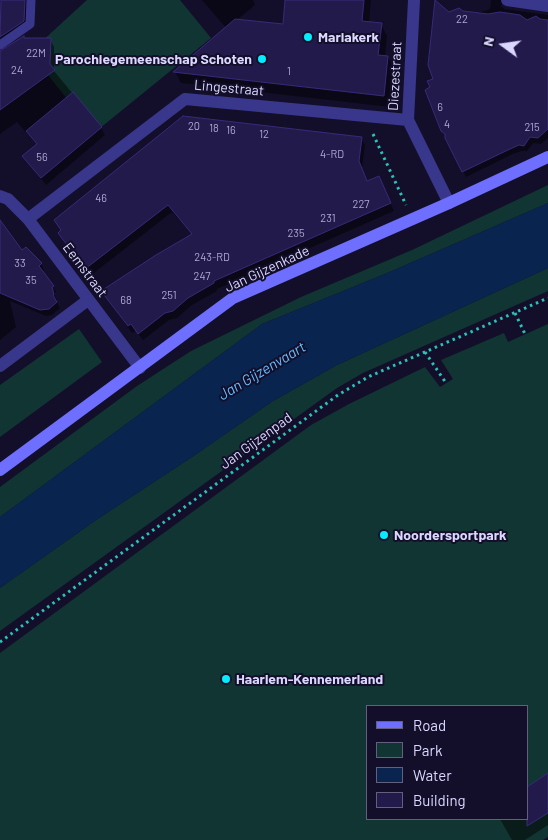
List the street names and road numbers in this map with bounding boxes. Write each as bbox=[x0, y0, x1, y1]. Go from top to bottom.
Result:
street label: Diezestraat bbox=[385, 41, 405, 111]
street label: Lingestraat bbox=[193, 77, 265, 99]
street label: Eemstraat bbox=[59, 239, 111, 301]
street label: Jan Gijzenkade bbox=[222, 242, 312, 296]
street label: Jan Gijzenpad bbox=[217, 409, 295, 473]

